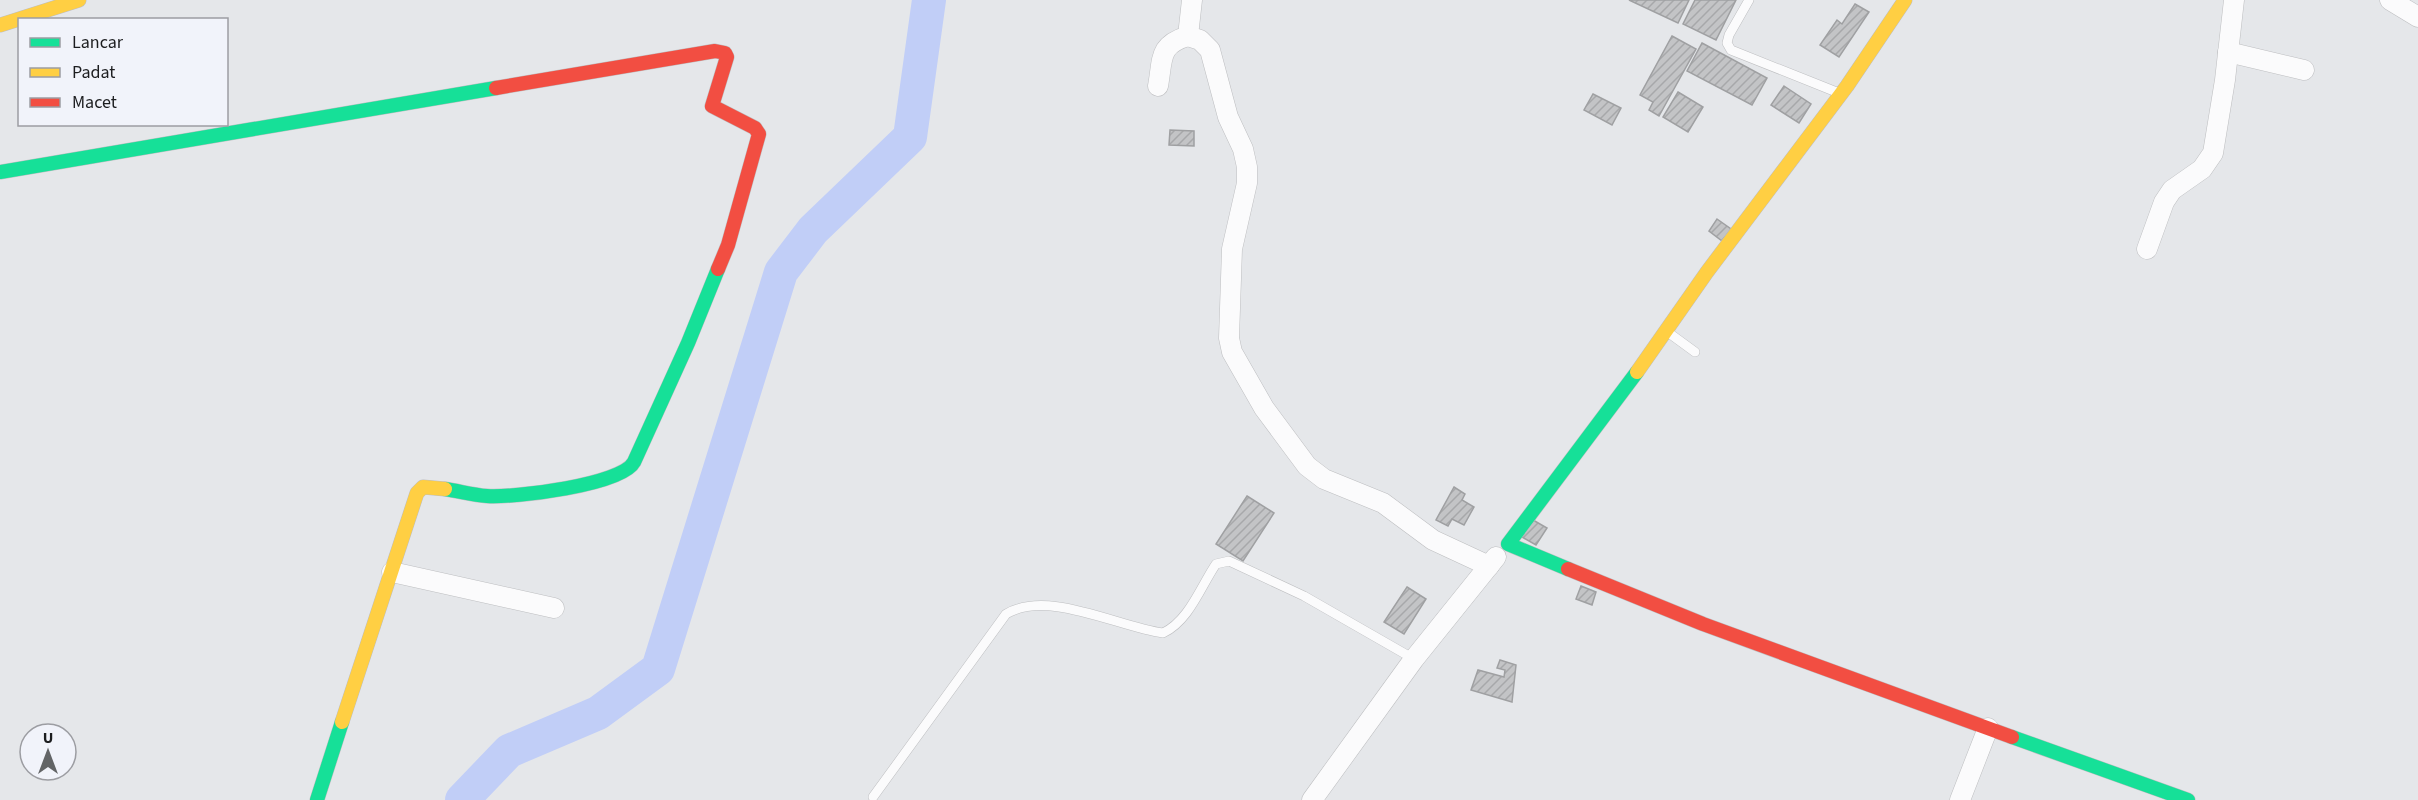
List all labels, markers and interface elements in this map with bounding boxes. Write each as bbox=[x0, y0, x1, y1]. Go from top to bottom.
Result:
legend bbox=[18, 18, 228, 126]
text: Lancar bbox=[72, 30, 124, 55]
text: Padat bbox=[72, 60, 115, 85]
text: Macet bbox=[72, 90, 117, 115]
north arrow bbox=[18, 722, 78, 782]
text: U bbox=[43, 727, 53, 749]

